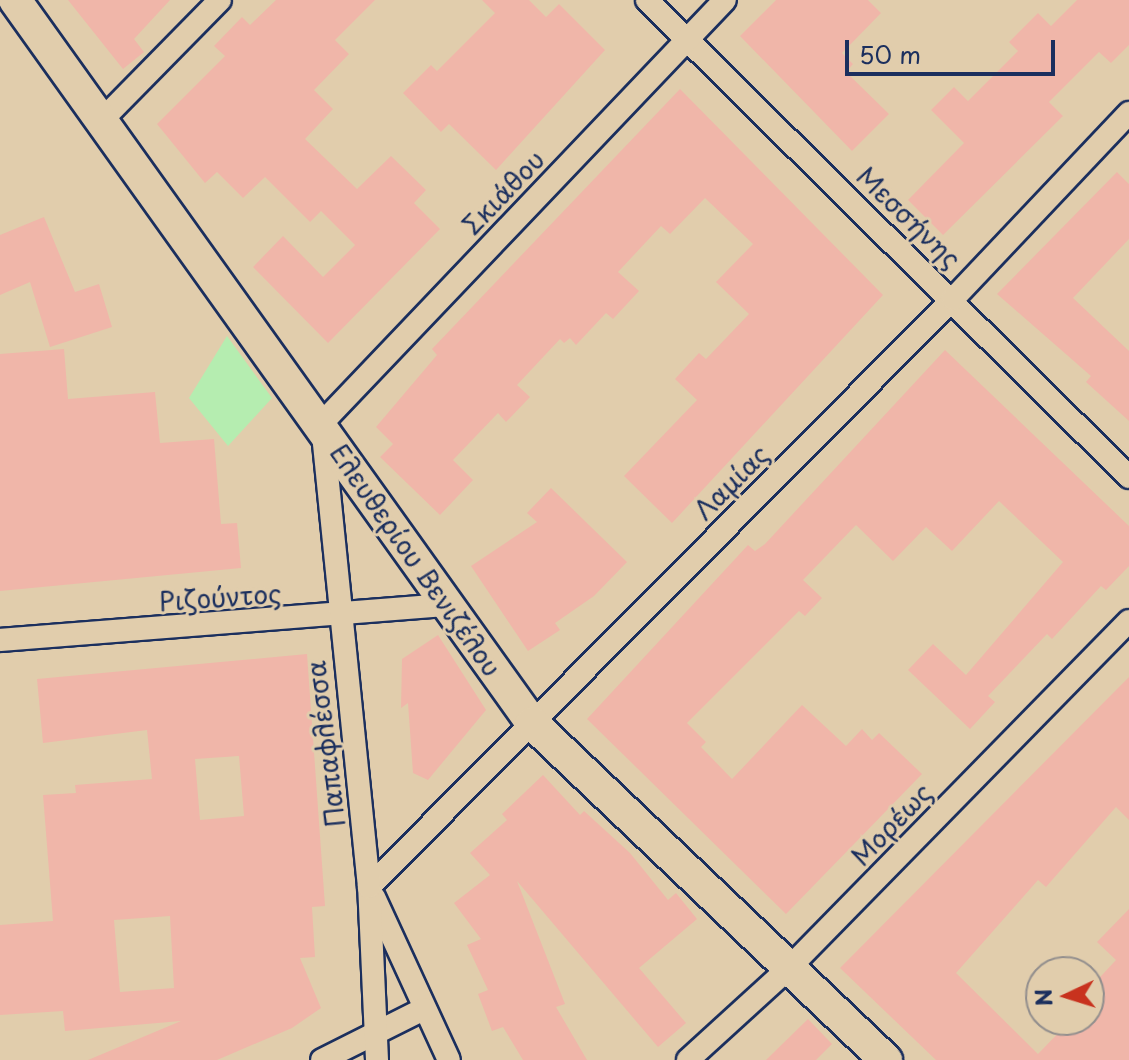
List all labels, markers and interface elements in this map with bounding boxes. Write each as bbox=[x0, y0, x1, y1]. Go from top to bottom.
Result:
scale bar bbox=[849, 24, 1059, 74]
text: 50 m bbox=[859, 36, 921, 72]
street label: Σκιάθου bbox=[455, 144, 551, 240]
street label: Μεσσήνης bbox=[851, 160, 967, 274]
street label: Ελευθερίου Βενιζέλου bbox=[324, 438, 508, 682]
street label: Λαμίας bbox=[687, 438, 775, 526]
street label: Ριζούντος bbox=[158, 577, 282, 617]
street label: Παπαφλέσσα bbox=[299, 659, 351, 829]
street label: Μορέως bbox=[844, 776, 938, 872]
north arrow bbox=[1025, 956, 1105, 1036]
text: N bbox=[1025, 988, 1060, 1007]

